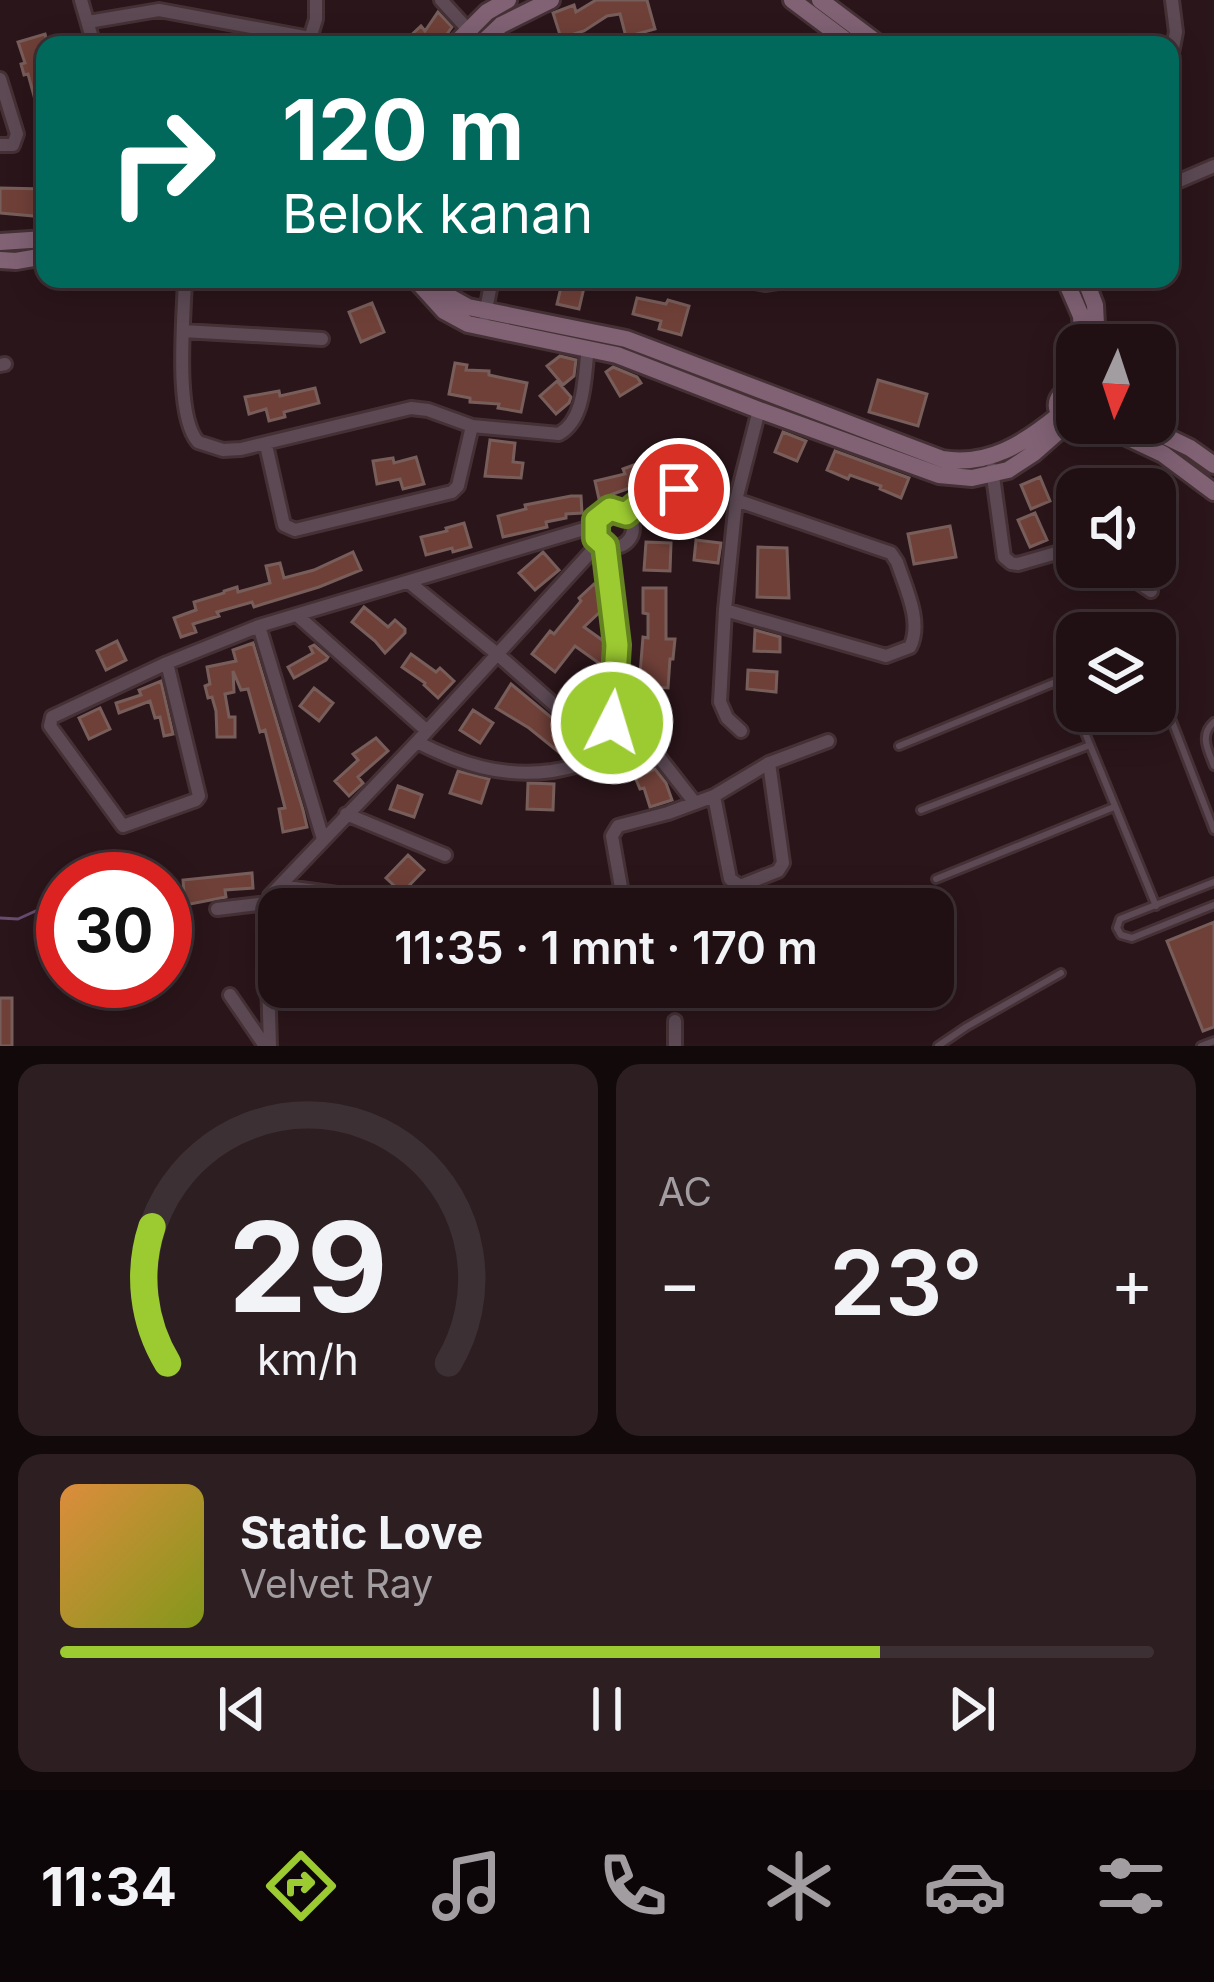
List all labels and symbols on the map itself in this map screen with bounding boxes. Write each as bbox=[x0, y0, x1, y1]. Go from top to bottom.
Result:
north arrow bbox=[1056, 324, 1176, 444]
pin bbox=[628, 438, 730, 540]
position arrow bbox=[549, 660, 675, 786]
speed limit sign: 30 bbox=[36, 852, 192, 1008]

